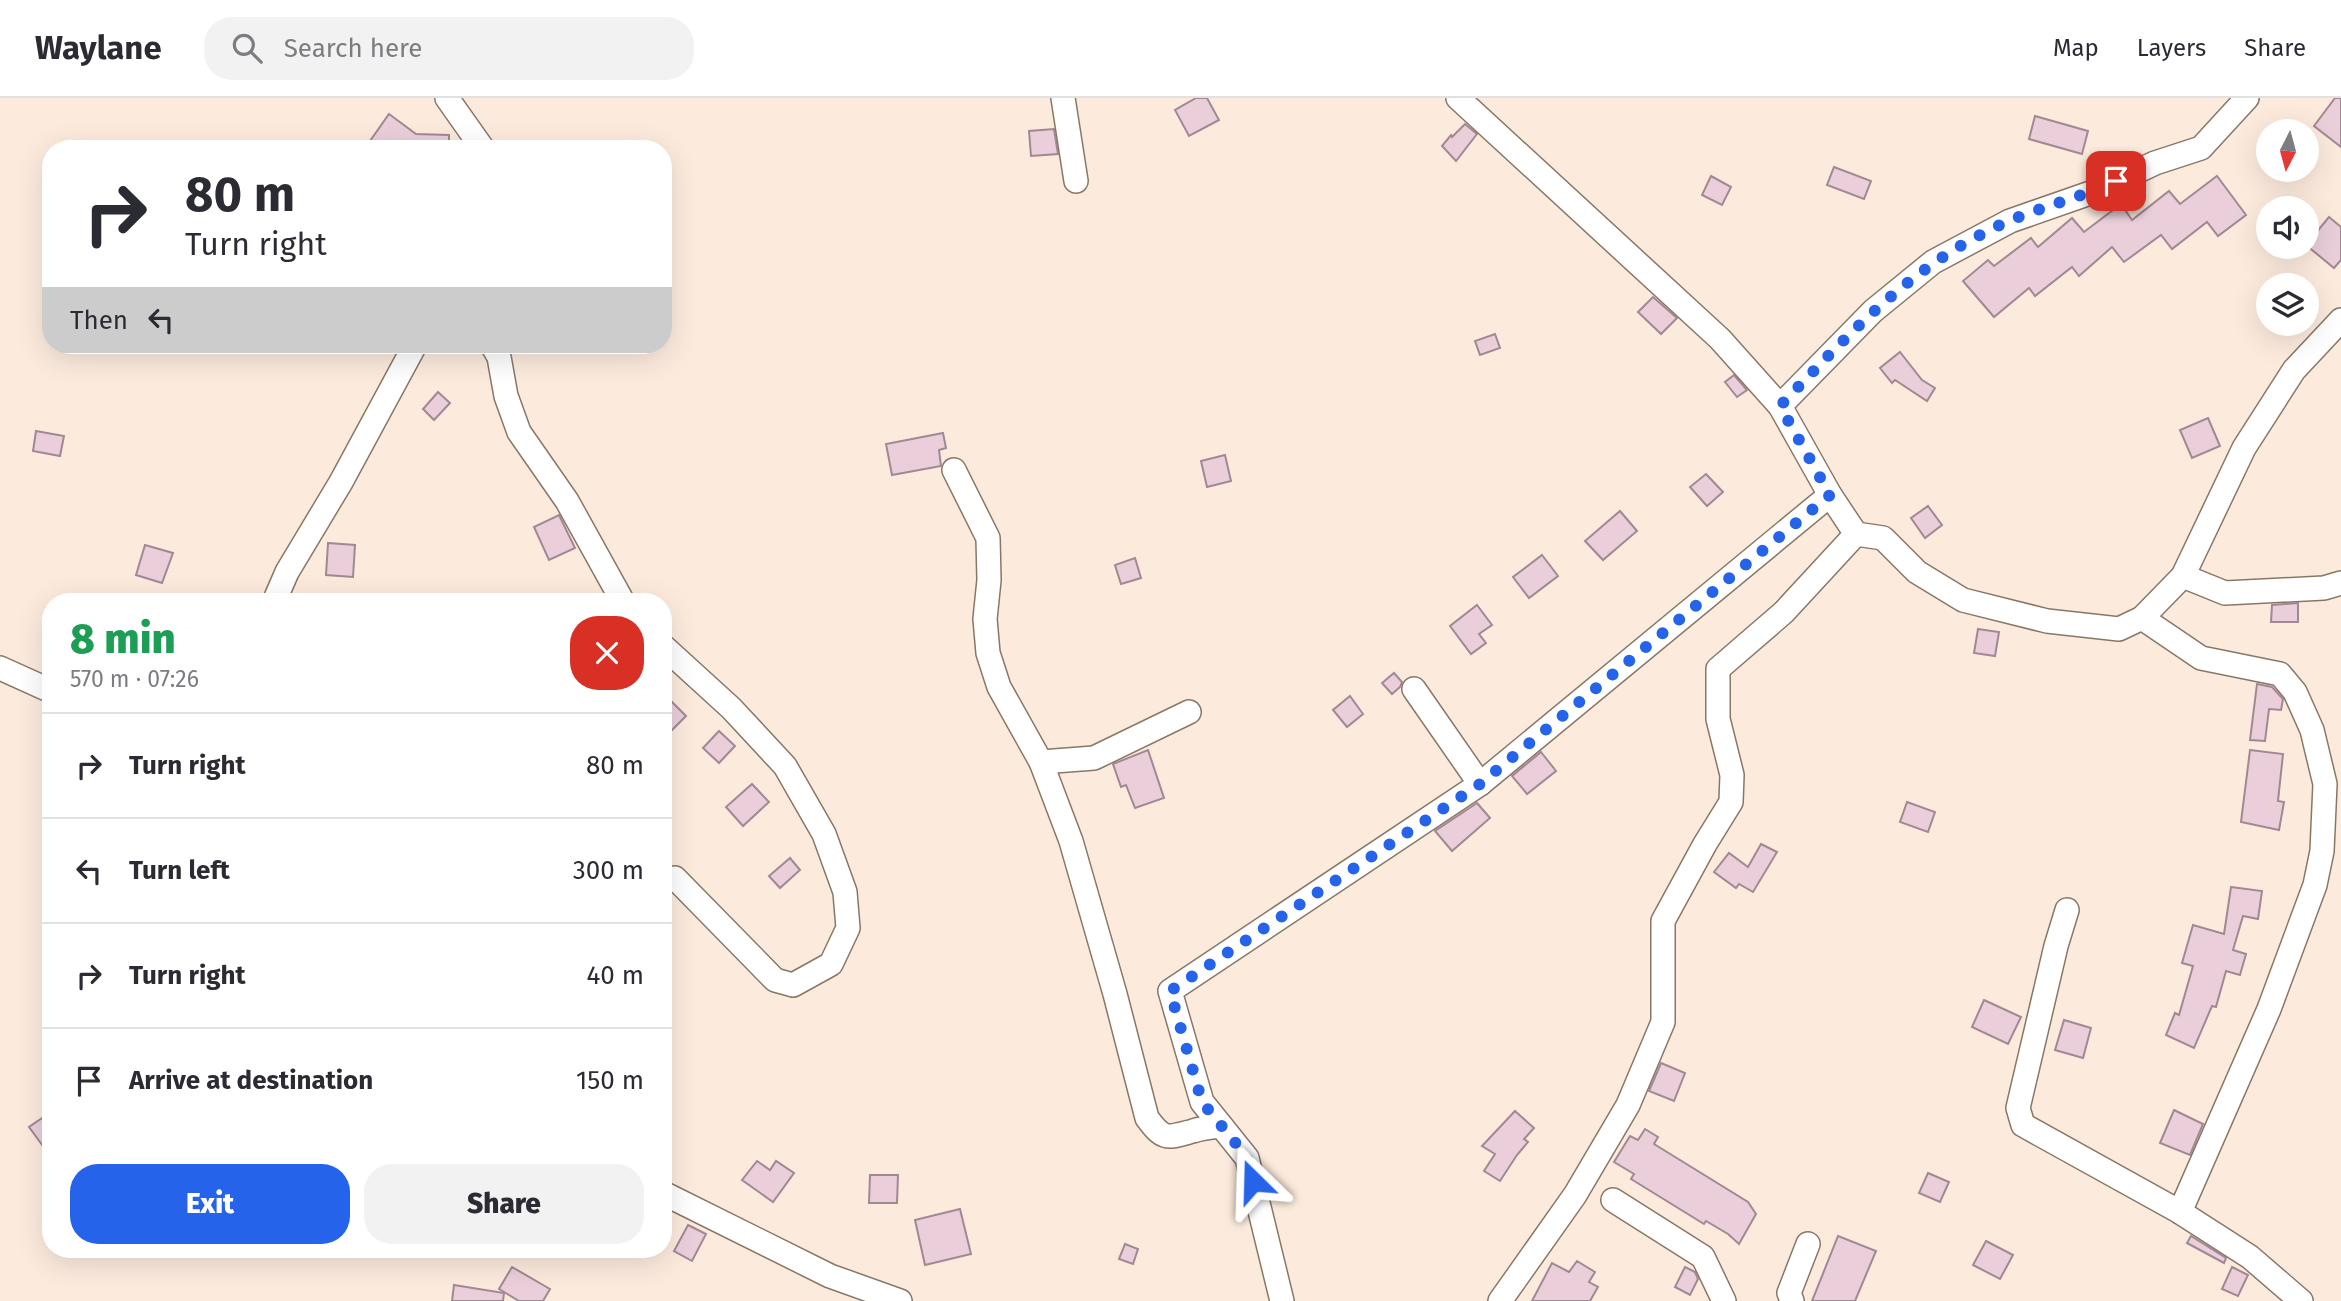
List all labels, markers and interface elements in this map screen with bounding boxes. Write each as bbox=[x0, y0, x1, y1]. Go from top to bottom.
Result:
search box bbox=[204, 17, 694, 80]
text: Waylane bbox=[35, 28, 162, 68]
icon: search bbox=[228, 29, 266, 67]
text: Search here bbox=[284, 33, 423, 64]
text: Map bbox=[2053, 34, 2099, 62]
text: Layers bbox=[2137, 34, 2206, 62]
text: Share bbox=[2244, 34, 2306, 62]
north arrow bbox=[2256, 119, 2319, 182]
map controls bbox=[2256, 119, 2319, 336]
pin bbox=[2086, 151, 2146, 211]
icon: arrive bbox=[2097, 162, 2135, 200]
text: 80 m bbox=[185, 165, 295, 224]
icon: right bbox=[70, 168, 161, 259]
button: sound bbox=[2256, 196, 2319, 259]
text: Turn right bbox=[185, 225, 327, 263]
button: layers bbox=[2256, 273, 2319, 336]
icon: left bbox=[142, 301, 180, 339]
text: Then bbox=[70, 305, 128, 336]
text: 8 min bbox=[70, 614, 176, 664]
button: close bbox=[570, 616, 644, 690]
text: 570 m · 07:26 bbox=[70, 665, 199, 693]
icon: right bbox=[70, 747, 108, 785]
text: Turn right bbox=[129, 750, 246, 781]
text: 80 m bbox=[586, 750, 644, 781]
icon: left bbox=[70, 852, 108, 890]
text: Turn left bbox=[129, 855, 230, 886]
text: 300 m bbox=[573, 855, 644, 886]
icon: right bbox=[70, 957, 108, 995]
text: Turn right bbox=[129, 960, 246, 991]
text: 40 m bbox=[586, 960, 644, 991]
icon: arrive bbox=[70, 1062, 108, 1100]
text: Arrive at destination bbox=[129, 1065, 373, 1096]
text: 150 m bbox=[576, 1065, 644, 1096]
position arrow bbox=[1216, 1144, 1290, 1218]
button: Exit bbox=[70, 1164, 350, 1244]
button: Share bbox=[364, 1164, 644, 1244]

